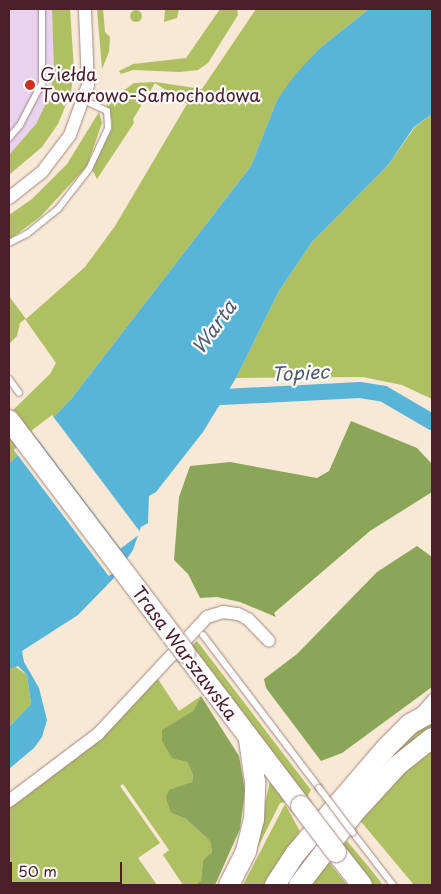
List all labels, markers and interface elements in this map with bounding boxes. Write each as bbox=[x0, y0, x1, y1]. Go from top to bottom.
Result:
place label: Giełda Towarowo-Samochodowa bbox=[40, 64, 260, 106]
marker: Giełda Towarowo-Samochodowa bbox=[24, 79, 36, 91]
water label: Warta bbox=[187, 296, 241, 358]
water label: Topiec bbox=[271, 360, 329, 386]
street label: Trasa Warszawska bbox=[127, 581, 243, 725]
scale bar bbox=[12, 852, 125, 884]
text: 50 m bbox=[18, 859, 57, 882]

